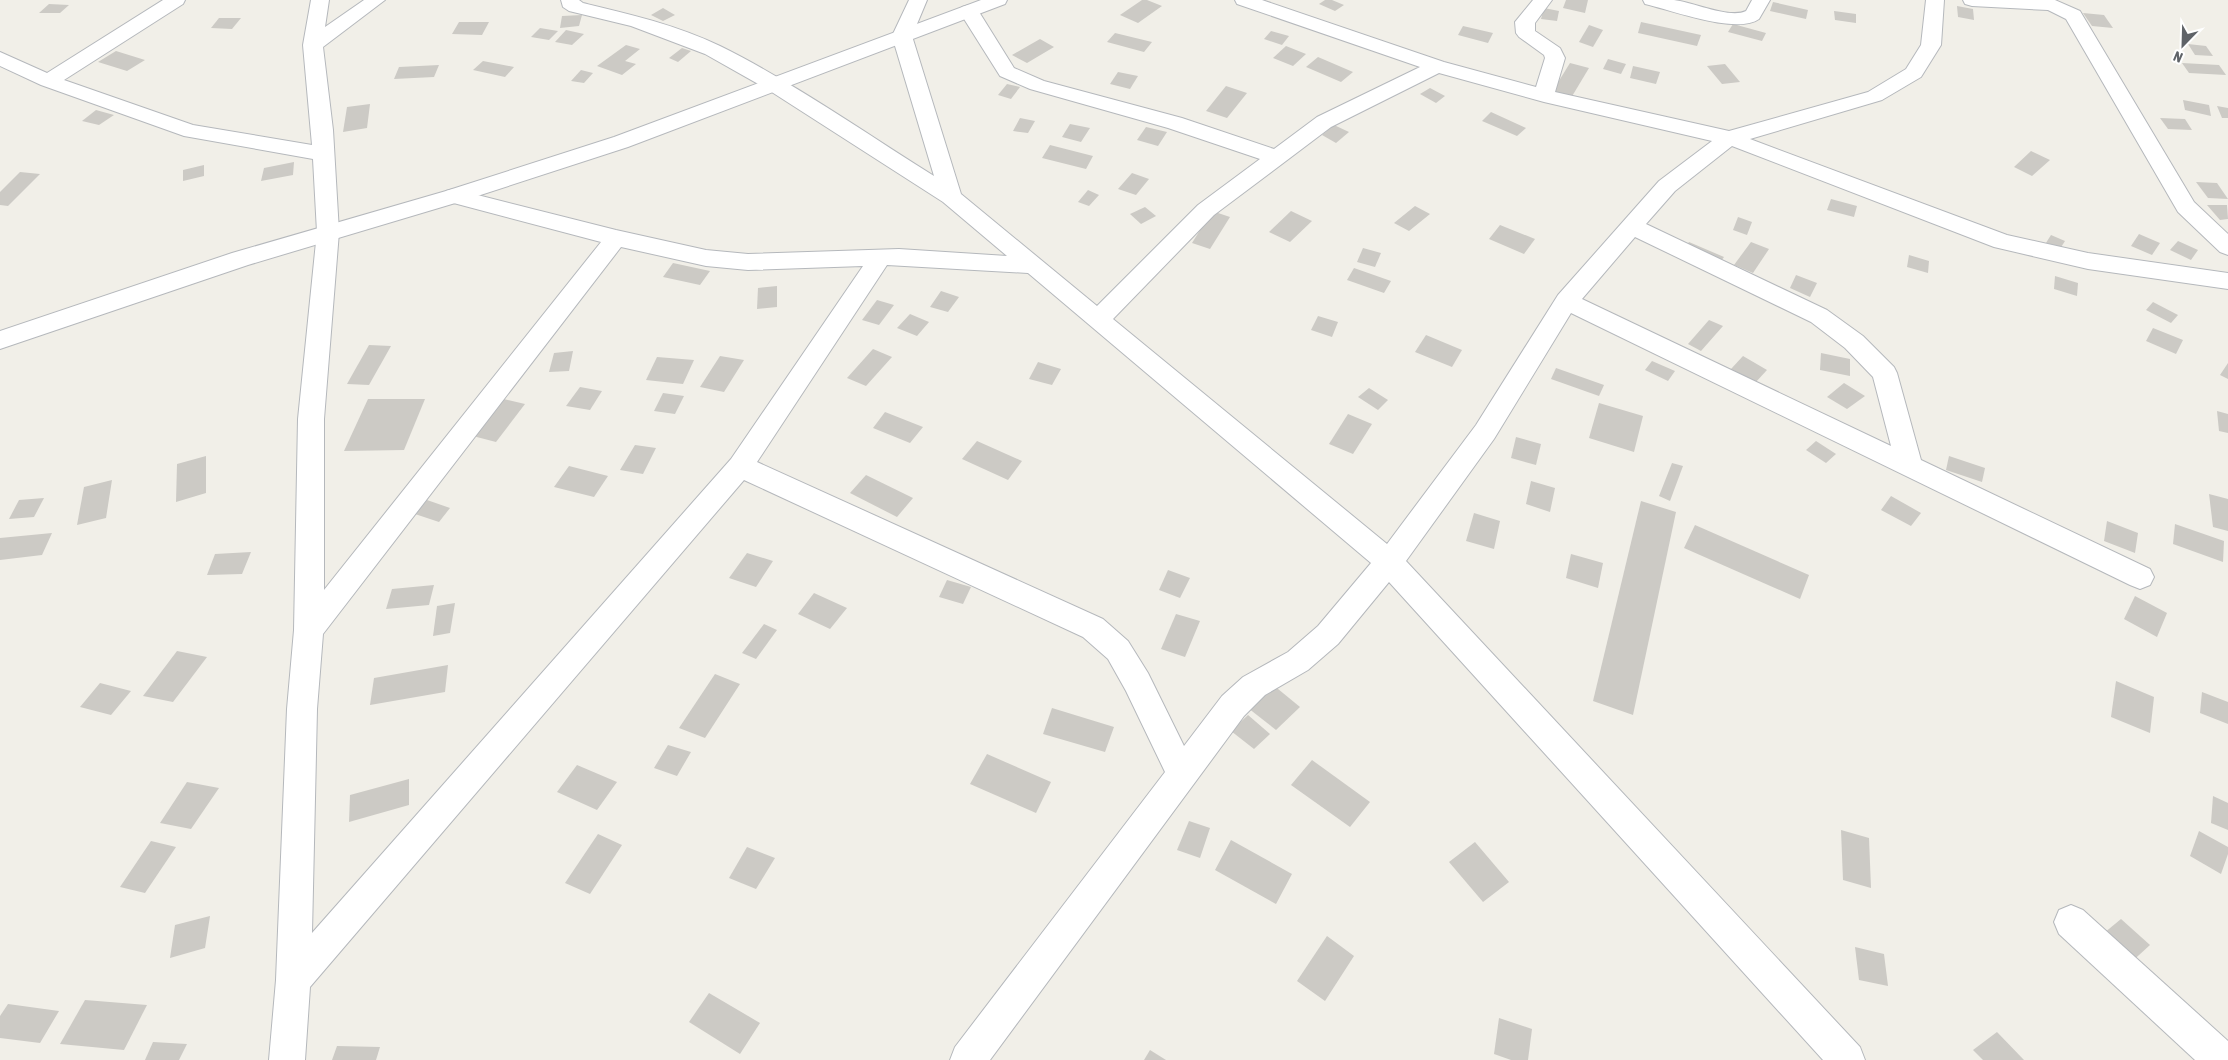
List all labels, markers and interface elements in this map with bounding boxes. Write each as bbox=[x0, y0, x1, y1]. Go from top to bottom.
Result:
north arrow bbox=[2158, 20, 2208, 70]
text: N bbox=[2171, 48, 2185, 66]

